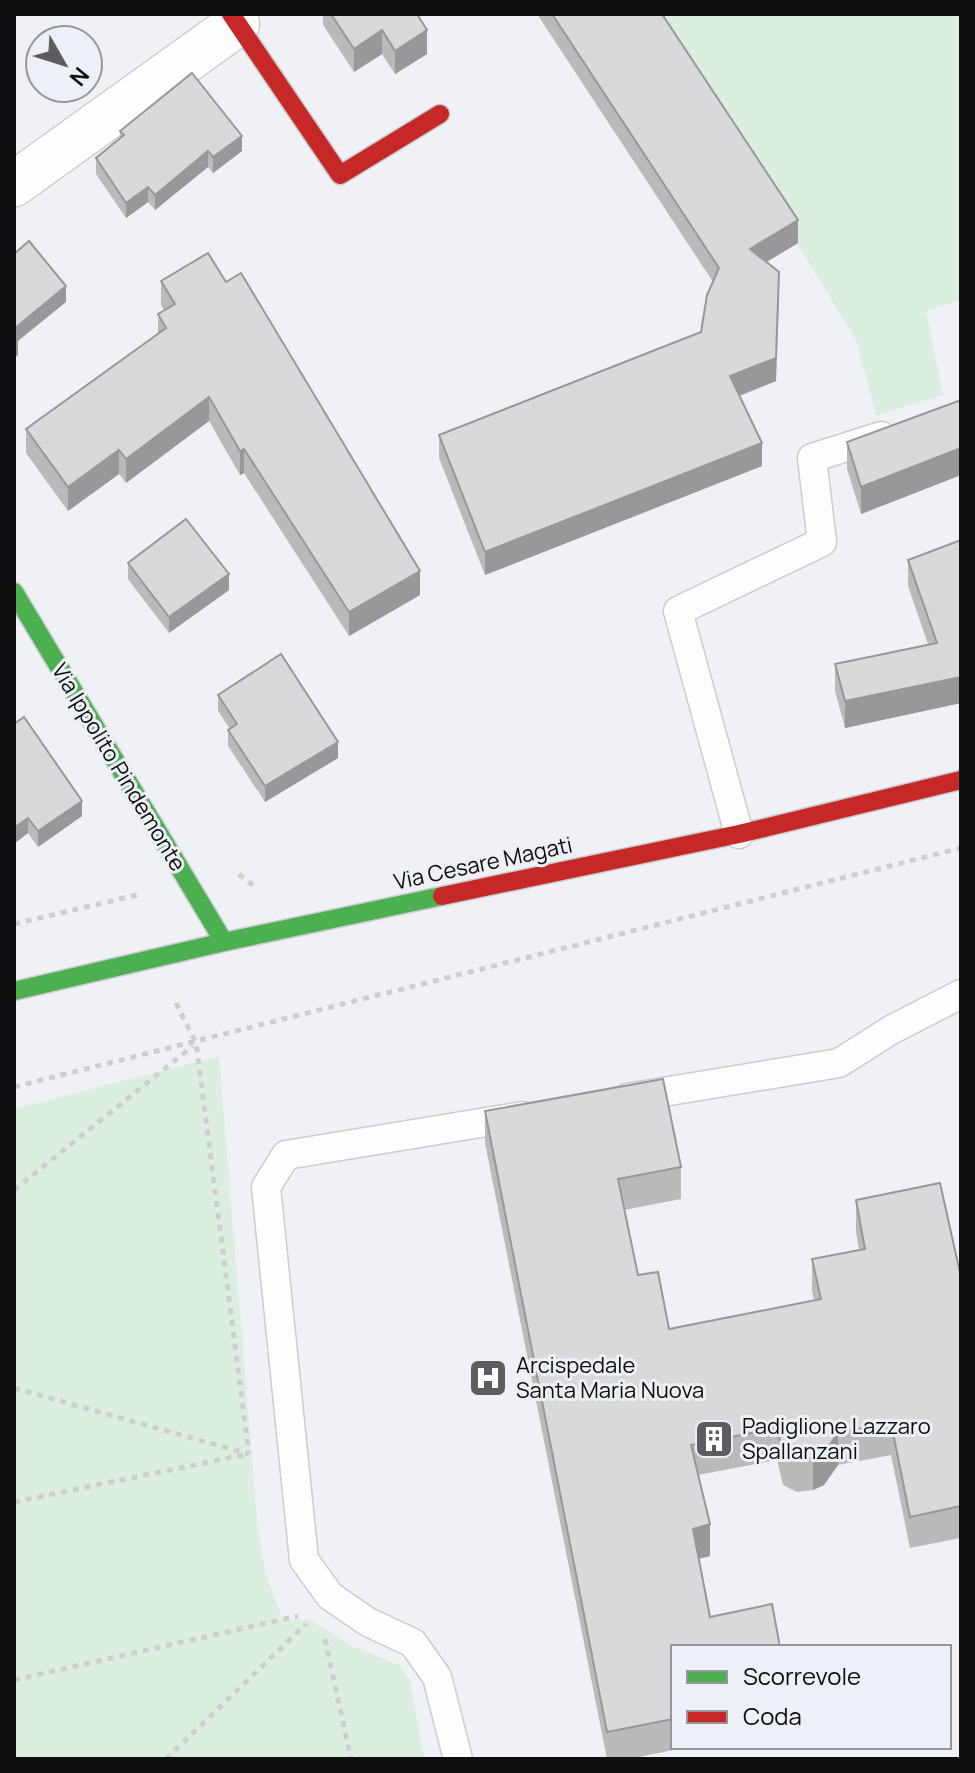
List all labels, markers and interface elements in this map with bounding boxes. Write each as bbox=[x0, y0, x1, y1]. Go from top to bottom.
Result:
north arrow bbox=[24, 24, 104, 104]
text: N bbox=[63, 61, 96, 92]
street label: Via Ippolito Pindemonte bbox=[45, 657, 193, 877]
street label: Via Cesare Magati bbox=[391, 829, 575, 897]
place label: Arcispedale Santa Maria Nuova bbox=[516, 1350, 704, 1405]
hospital icon: Arcispedale Santa Maria Nuova bbox=[467, 1357, 509, 1399]
place label: Padiglione Lazzaro Spallanzani bbox=[742, 1411, 931, 1466]
building icon: Padiglione Lazzaro Spallanzani bbox=[693, 1418, 735, 1460]
legend bbox=[671, 1645, 951, 1749]
text: Scorrevole bbox=[743, 1659, 861, 1692]
text: Coda bbox=[743, 1699, 802, 1732]

